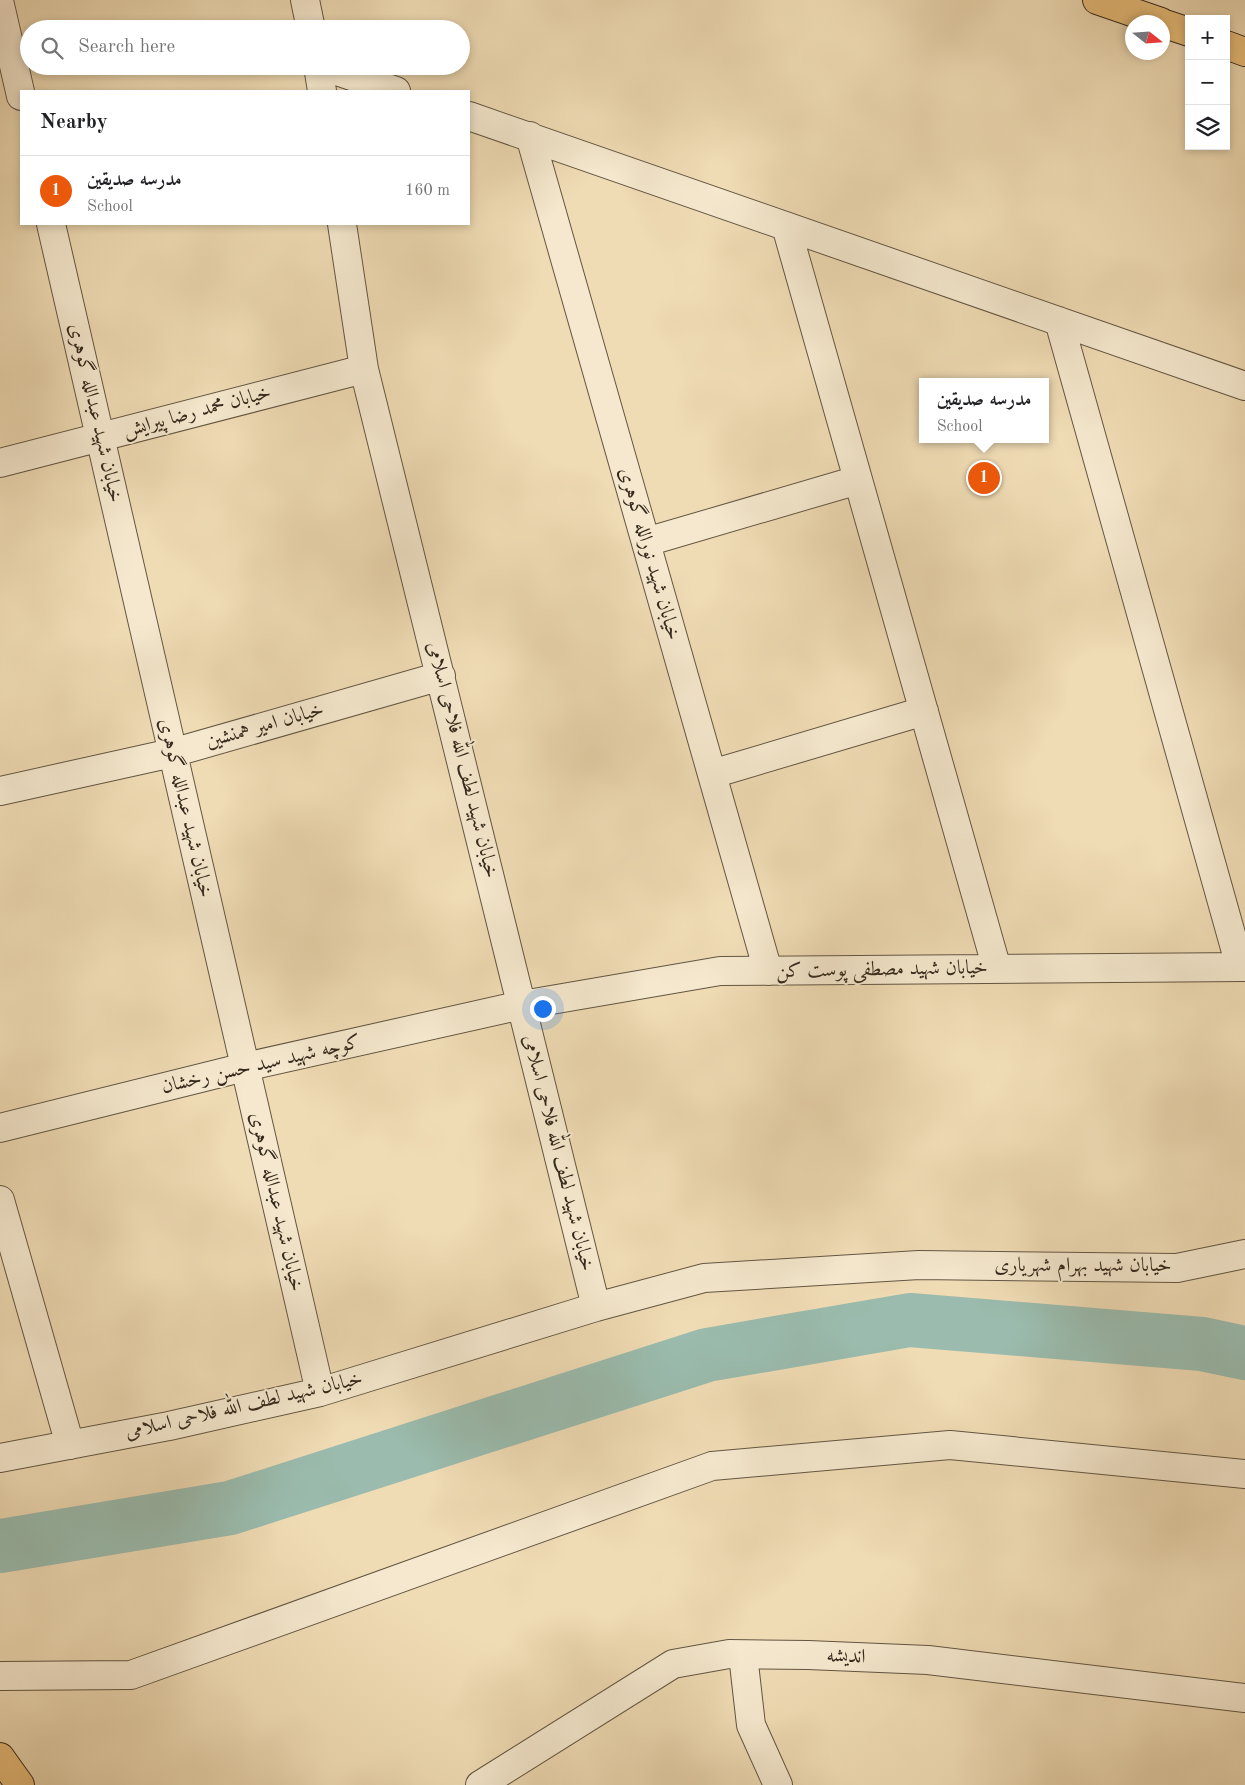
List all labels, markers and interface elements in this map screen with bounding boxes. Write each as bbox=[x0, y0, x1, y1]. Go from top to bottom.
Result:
north arrow bbox=[1125, 15, 1170, 60]
map controls bbox=[1185, 15, 1230, 150]
button: + bbox=[1185, 15, 1230, 60]
search box bbox=[20, 20, 470, 75]
icon: search bbox=[38, 34, 66, 62]
text: Search here bbox=[78, 38, 175, 57]
button: − bbox=[1185, 60, 1230, 105]
button: layers bbox=[1185, 105, 1230, 150]
text: Nearby bbox=[40, 112, 108, 133]
text: مدرسه صدیقین bbox=[87, 171, 182, 190]
text: 1 bbox=[51, 183, 61, 199]
text: 160 m bbox=[405, 183, 450, 199]
text: School bbox=[87, 199, 133, 215]
street label: خیابان شهید عبدالله گوهری bbox=[64, 321, 128, 505]
popup bbox=[919, 378, 1049, 443]
street label: خیابان محمد رضا پیرایش bbox=[121, 383, 274, 444]
text: مدرسه صدیقین bbox=[937, 391, 1031, 410]
text: School bbox=[937, 419, 982, 435]
pin: 1 bbox=[968, 459, 1000, 497]
street label: خیابان شهید نورالله گوهری bbox=[614, 465, 686, 643]
street label: خیابان شهید لطف الله فلاحی اسلامی bbox=[422, 638, 508, 880]
street label: خیابان امیر همنشین bbox=[204, 700, 326, 752]
street label: خیابان شهید عبدالله گوهری bbox=[154, 716, 218, 900]
street label: خیابان شهید مصطفی پوست کن bbox=[776, 957, 988, 985]
your location bbox=[530, 996, 556, 1022]
street label: کوچه شهید سید حسن رخشان bbox=[159, 1031, 363, 1100]
street label: خیابان شهید لطف الله فلاحی اسلامی bbox=[518, 1031, 604, 1273]
street label: خیابان شهید عبدالله گوهری bbox=[245, 1110, 309, 1294]
street label: خیابان شهید بهرام شهریاری bbox=[994, 1256, 1172, 1282]
street label: خیابان شهید لطف الله فلاحی اسلامی bbox=[122, 1362, 365, 1444]
street label: اندیشه bbox=[826, 1646, 866, 1668]

